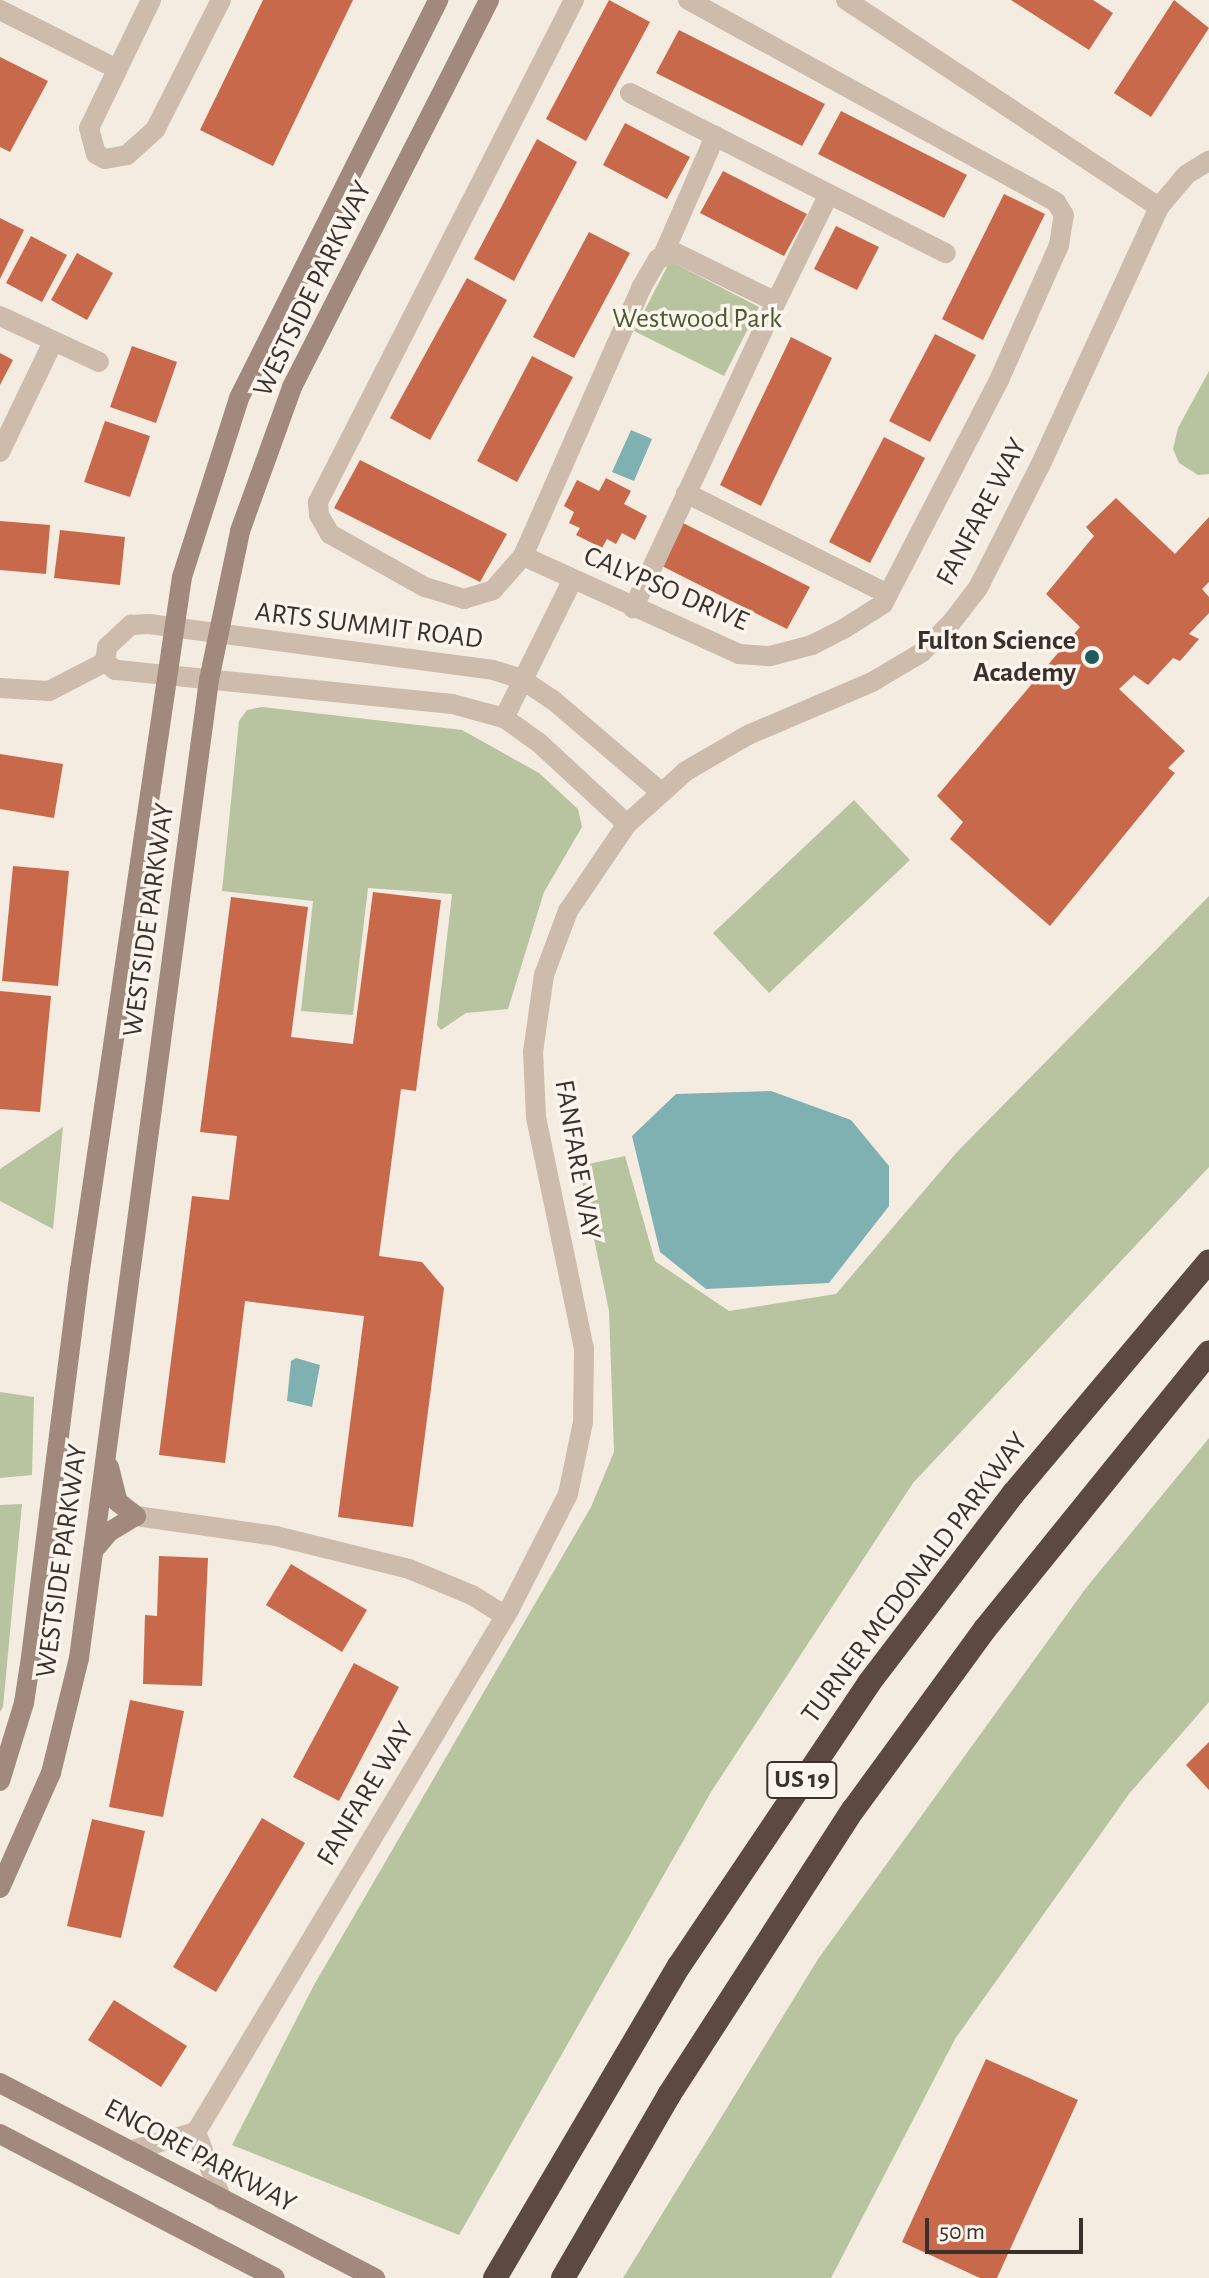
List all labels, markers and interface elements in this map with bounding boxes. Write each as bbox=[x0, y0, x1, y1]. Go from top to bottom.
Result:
street label: WESTSIDE PARKWAY bbox=[246, 176, 380, 402]
park label: Westwood Park bbox=[612, 302, 782, 336]
street label: FANFARE WAY bbox=[929, 433, 1035, 591]
street label: CALYPSO DRIVE bbox=[579, 539, 753, 639]
street label: ARTS SUMMIT ROAD bbox=[253, 595, 485, 657]
place label: Fulton Science Academy bbox=[917, 624, 1076, 690]
marker: Fulton Science Academy bbox=[1083, 648, 1101, 666]
street label: WESTSIDE PARKWAY bbox=[116, 801, 182, 1039]
street label: FANFARE WAY bbox=[546, 1077, 608, 1243]
street label: TURNER MCDONALD PARKWAY bbox=[794, 1426, 1036, 1730]
street label: WESTSIDE PARKWAY bbox=[29, 1442, 95, 1680]
street label: FANFARE WAY bbox=[310, 1716, 422, 1872]
road number: US 19 bbox=[766, 1758, 838, 1802]
street label: ENCORE PARKWAY bbox=[98, 2091, 302, 2221]
scale bar bbox=[929, 2202, 1087, 2252]
text: 50 m bbox=[939, 2220, 985, 2244]

